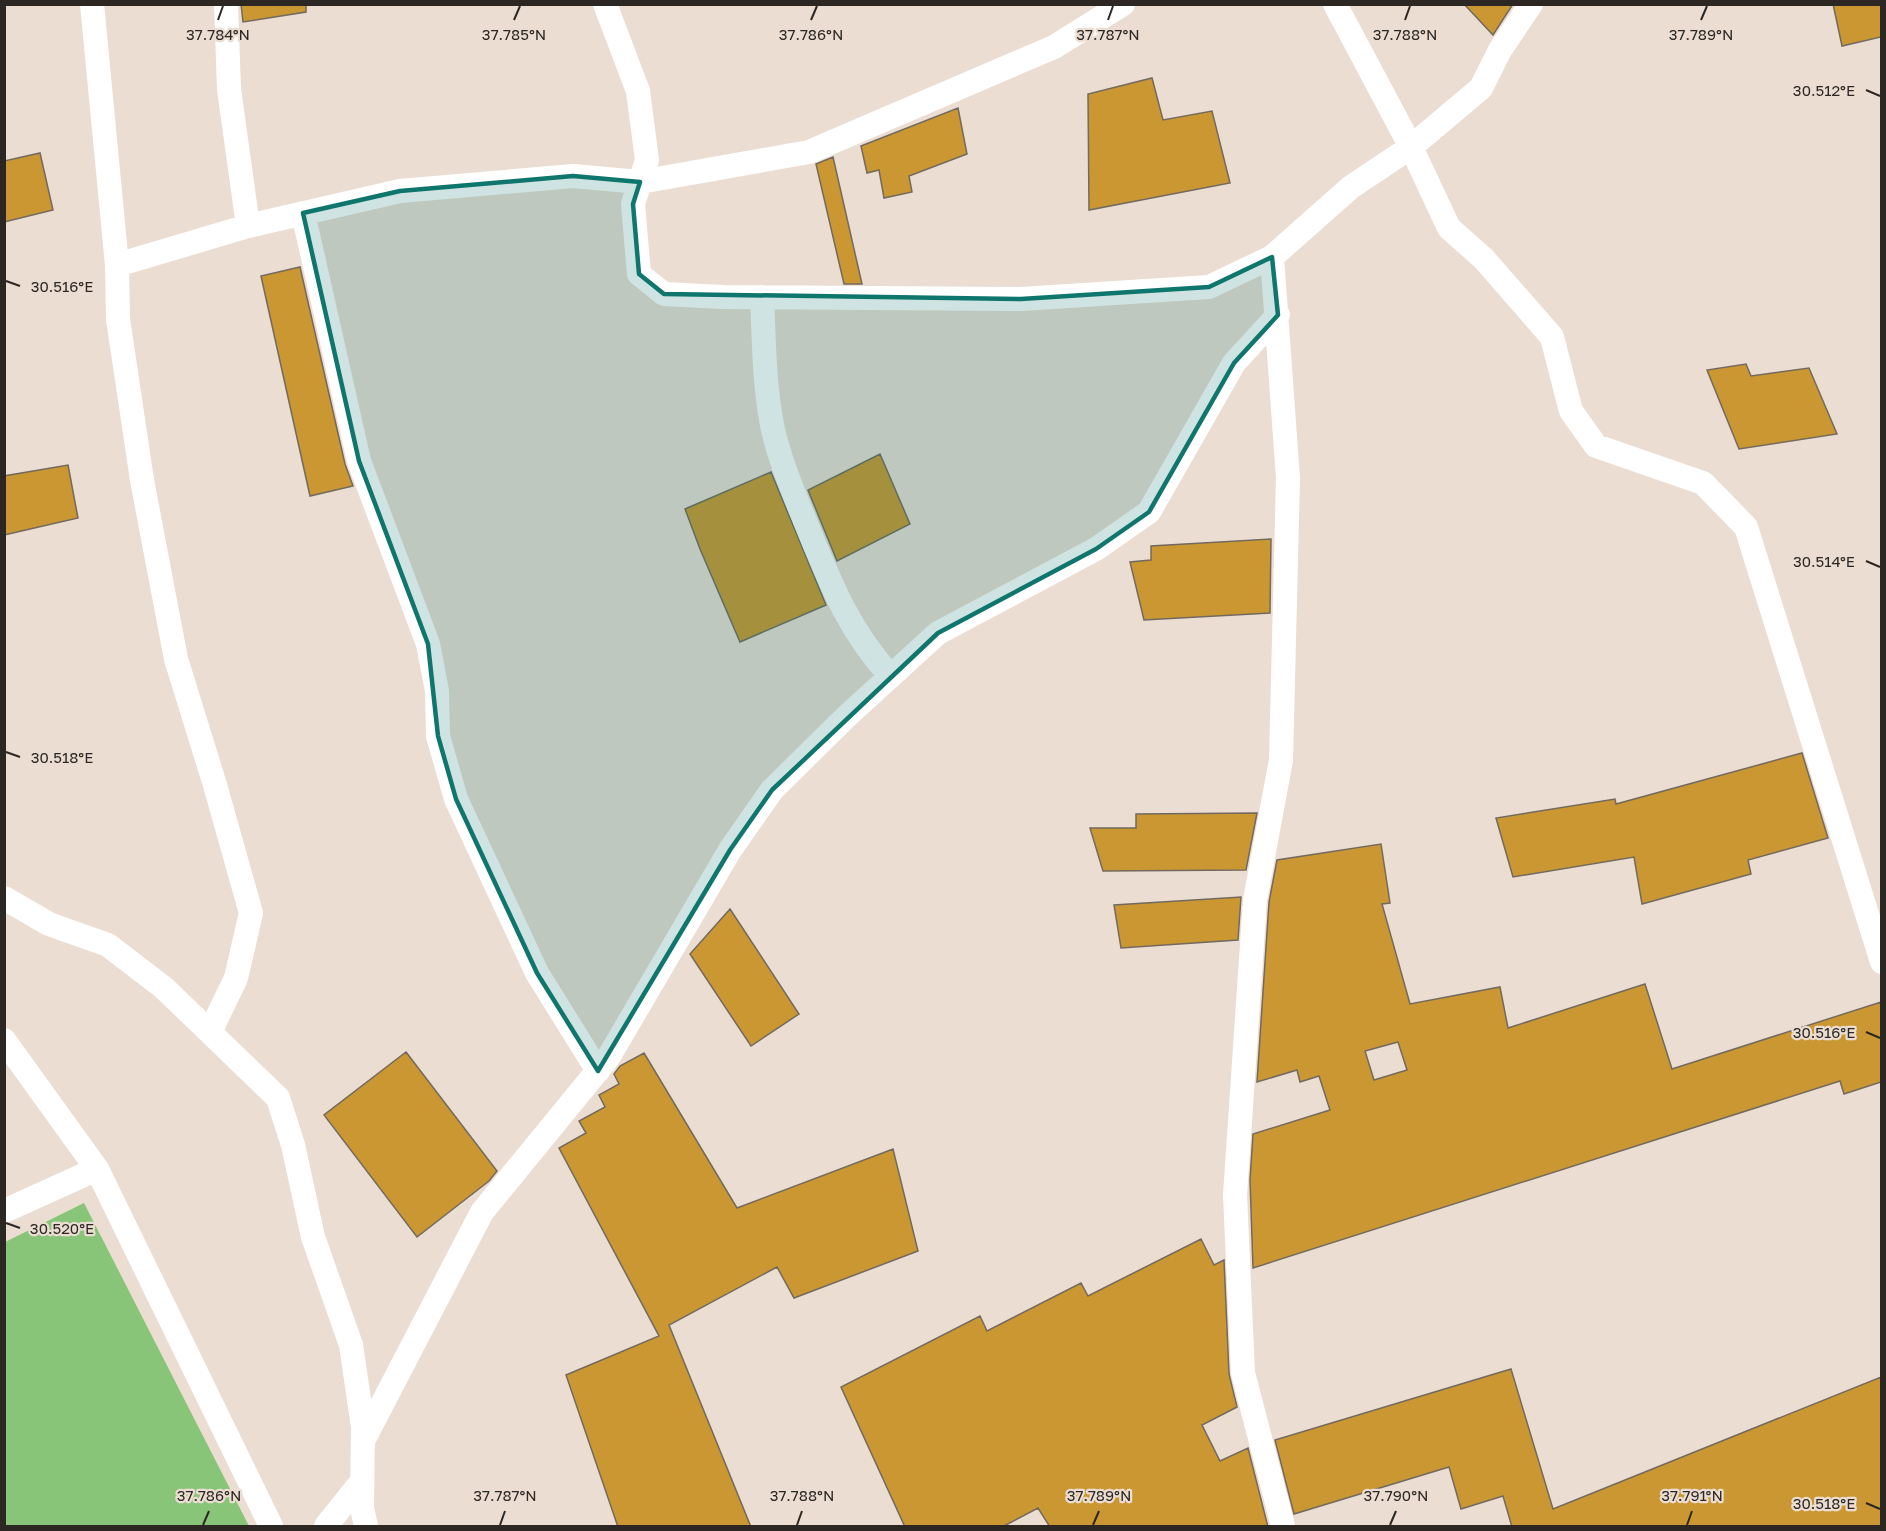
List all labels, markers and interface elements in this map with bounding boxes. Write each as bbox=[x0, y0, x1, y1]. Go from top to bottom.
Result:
text: 37.784°N bbox=[186, 25, 250, 43]
text: 37.785°N bbox=[482, 25, 546, 43]
text: 37.786°N bbox=[779, 25, 843, 43]
text: 37.787°N bbox=[1076, 25, 1140, 43]
text: 37.788°N bbox=[1373, 25, 1437, 43]
text: 37.789°N bbox=[1669, 25, 1733, 43]
text: 30.512°E bbox=[1793, 81, 1855, 99]
text: 30.516°E bbox=[31, 277, 93, 295]
text: 30.514°E bbox=[1793, 552, 1855, 570]
text: 30.518°E bbox=[31, 748, 93, 766]
text: 30.516°E bbox=[1793, 1023, 1855, 1041]
text: 30.520°E bbox=[30, 1219, 94, 1237]
text: 37.786°N bbox=[177, 1486, 241, 1504]
text: 37.787°N bbox=[473, 1486, 537, 1504]
text: 37.788°N bbox=[770, 1486, 834, 1504]
text: 37.789°N bbox=[1067, 1486, 1131, 1504]
text: 37.790°N bbox=[1364, 1486, 1428, 1504]
text: 37.791°N bbox=[1661, 1486, 1723, 1504]
text: 30.518°E bbox=[1793, 1494, 1855, 1512]

